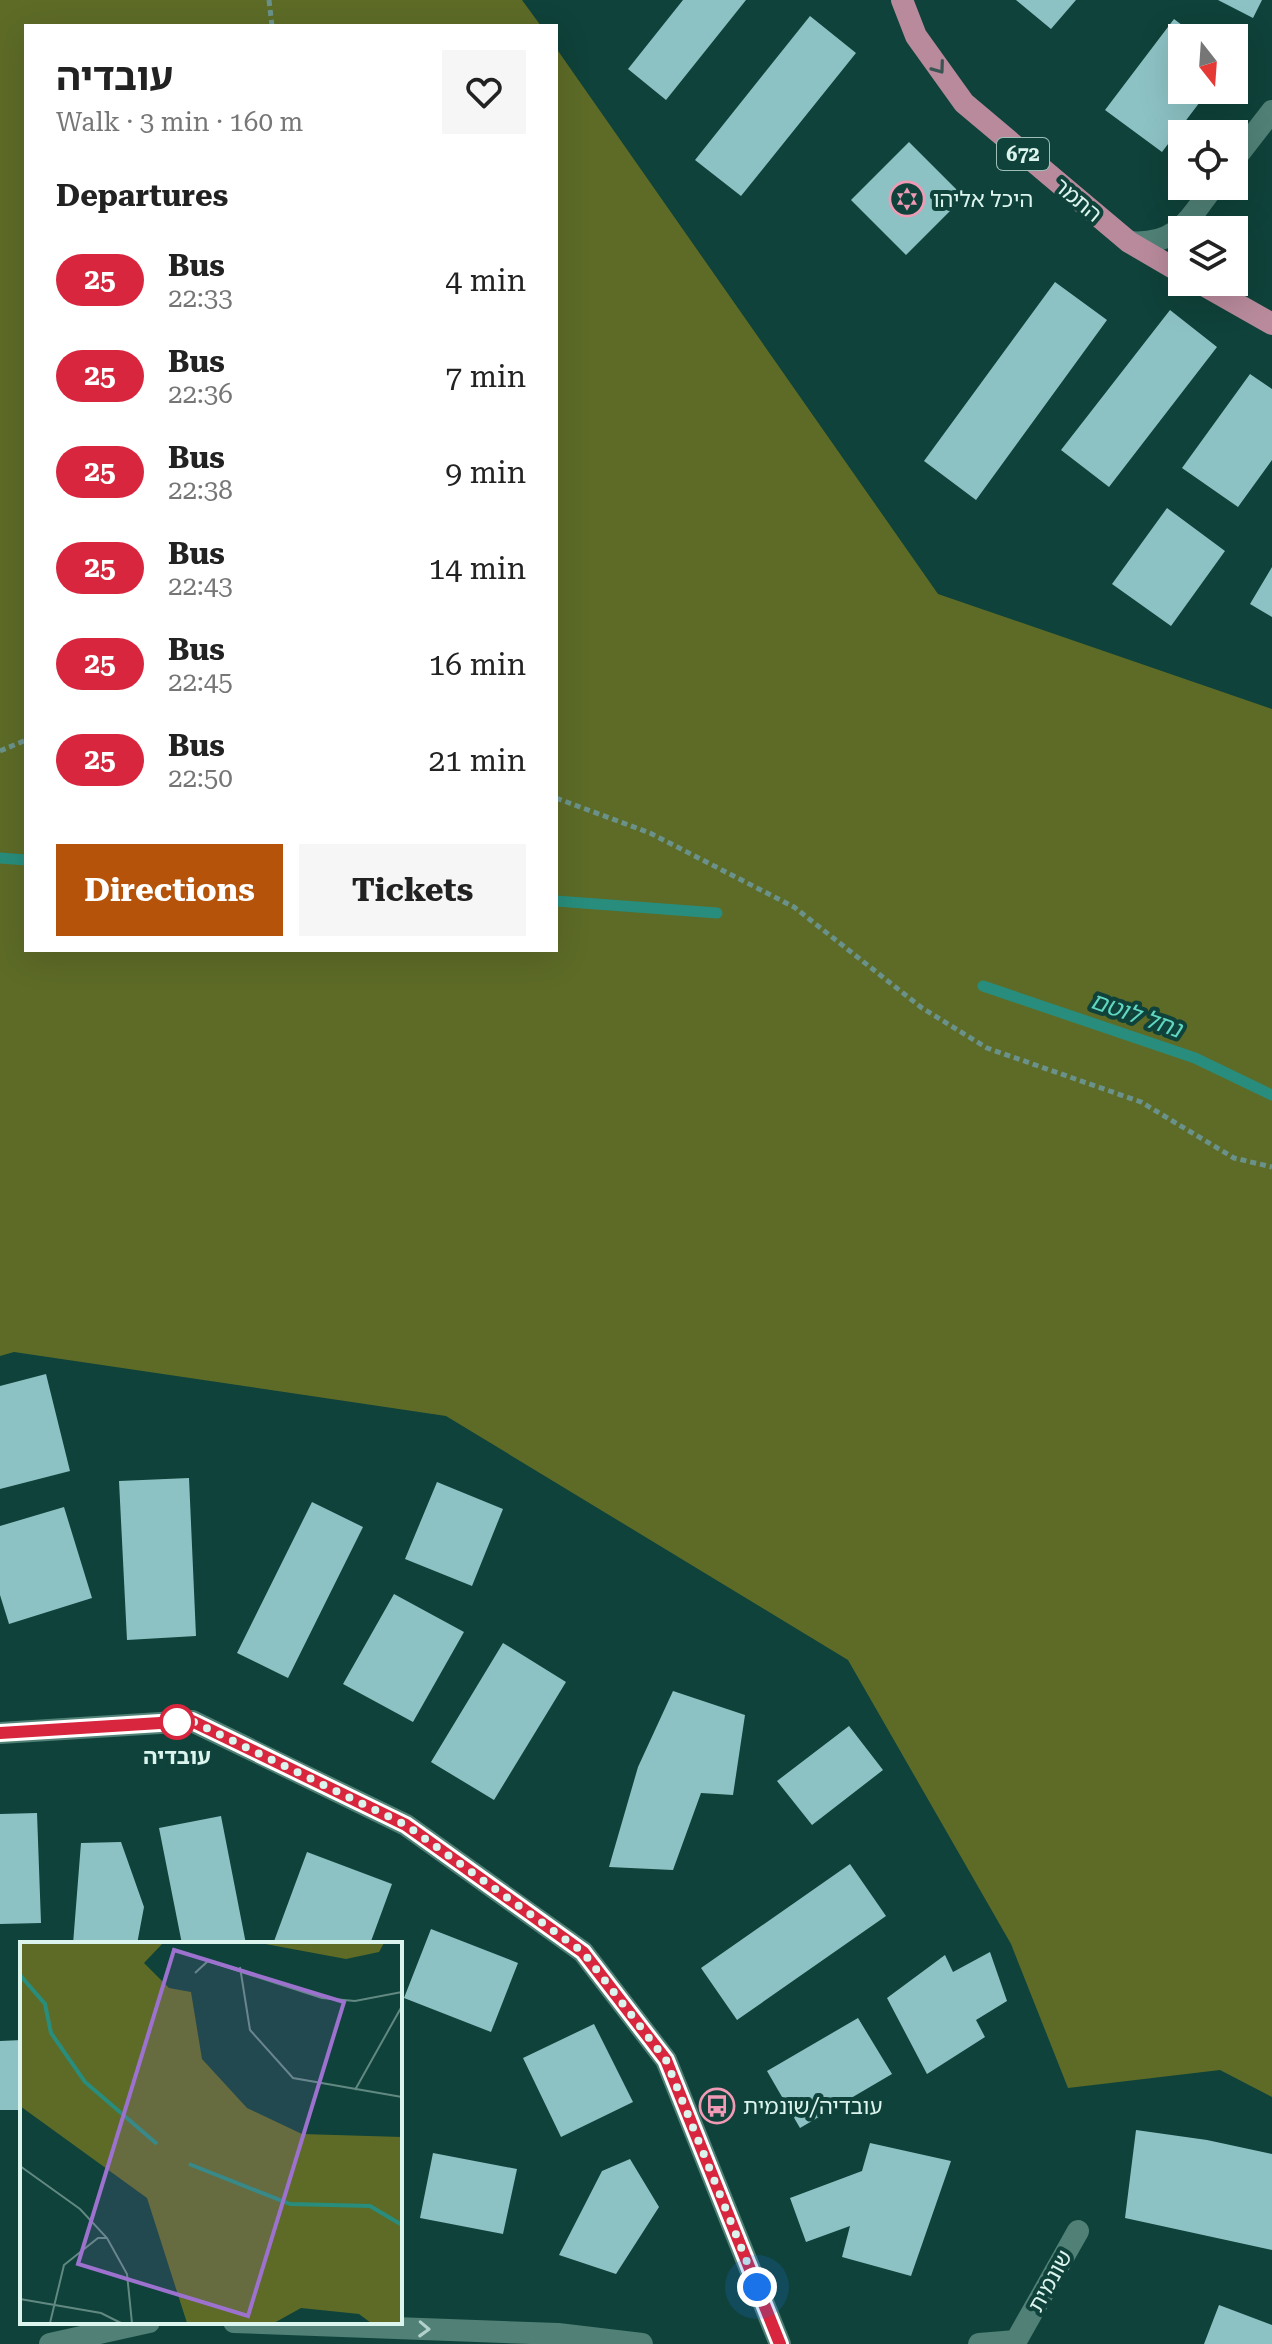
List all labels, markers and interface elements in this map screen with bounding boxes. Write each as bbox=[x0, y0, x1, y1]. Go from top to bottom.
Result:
north arrow bbox=[1168, 24, 1248, 104]
map controls bbox=[1168, 24, 1248, 296]
button: heart bbox=[442, 50, 526, 134]
text: עובדיה bbox=[56, 55, 173, 99]
one-way arrow bbox=[929, 59, 944, 74]
text: Walk · 3 min · 160 m bbox=[56, 107, 303, 137]
button: locate bbox=[1168, 120, 1248, 200]
road number: 672 bbox=[997, 138, 1049, 170]
street label: התמר bbox=[1049, 173, 1107, 227]
text: Departures bbox=[56, 178, 228, 213]
synagogue icon: היכל אליהו bbox=[888, 180, 926, 218]
place label: היכל אליהו bbox=[933, 187, 1033, 212]
button: layers bbox=[1168, 216, 1248, 296]
text: Bus bbox=[168, 248, 225, 283]
text: 25 bbox=[84, 263, 116, 296]
text: 4 min bbox=[445, 263, 526, 298]
text: 22:33 bbox=[168, 283, 233, 313]
text: Bus bbox=[168, 344, 225, 379]
text: 25 bbox=[84, 359, 116, 392]
text: 7 min bbox=[445, 359, 526, 394]
text: 22:36 bbox=[168, 379, 233, 409]
text: Bus bbox=[168, 440, 225, 475]
text: 25 bbox=[84, 455, 116, 488]
text: 9 min bbox=[445, 455, 526, 490]
text: 22:38 bbox=[168, 475, 233, 505]
text: Bus bbox=[168, 536, 225, 571]
text: 25 bbox=[84, 551, 116, 584]
text: 14 min bbox=[429, 551, 526, 586]
text: 22:43 bbox=[168, 571, 233, 601]
text: Bus bbox=[168, 632, 225, 667]
text: 25 bbox=[84, 647, 116, 680]
text: 16 min bbox=[429, 647, 526, 682]
text: 22:45 bbox=[168, 667, 233, 697]
text: Bus bbox=[168, 728, 225, 763]
text: 25 bbox=[84, 743, 116, 776]
text: 21 min bbox=[429, 743, 526, 778]
text: 22:50 bbox=[168, 763, 233, 793]
button: Directions bbox=[56, 844, 283, 936]
button: Tickets bbox=[299, 844, 526, 936]
water label: נחל לוטם bbox=[1087, 986, 1187, 1044]
marker: עובדיה bbox=[160, 1705, 194, 1739]
place label: עובדיה bbox=[143, 1744, 211, 1769]
inset map bbox=[20, 1942, 402, 2324]
bus stop icon: עובדיה/שונמית bbox=[698, 2087, 736, 2125]
place label: עובדיה/שונמית bbox=[743, 2094, 883, 2119]
street label: שונמית bbox=[1023, 2246, 1077, 2316]
your location bbox=[737, 2267, 777, 2307]
one-way arrow bbox=[418, 2320, 431, 2337]

